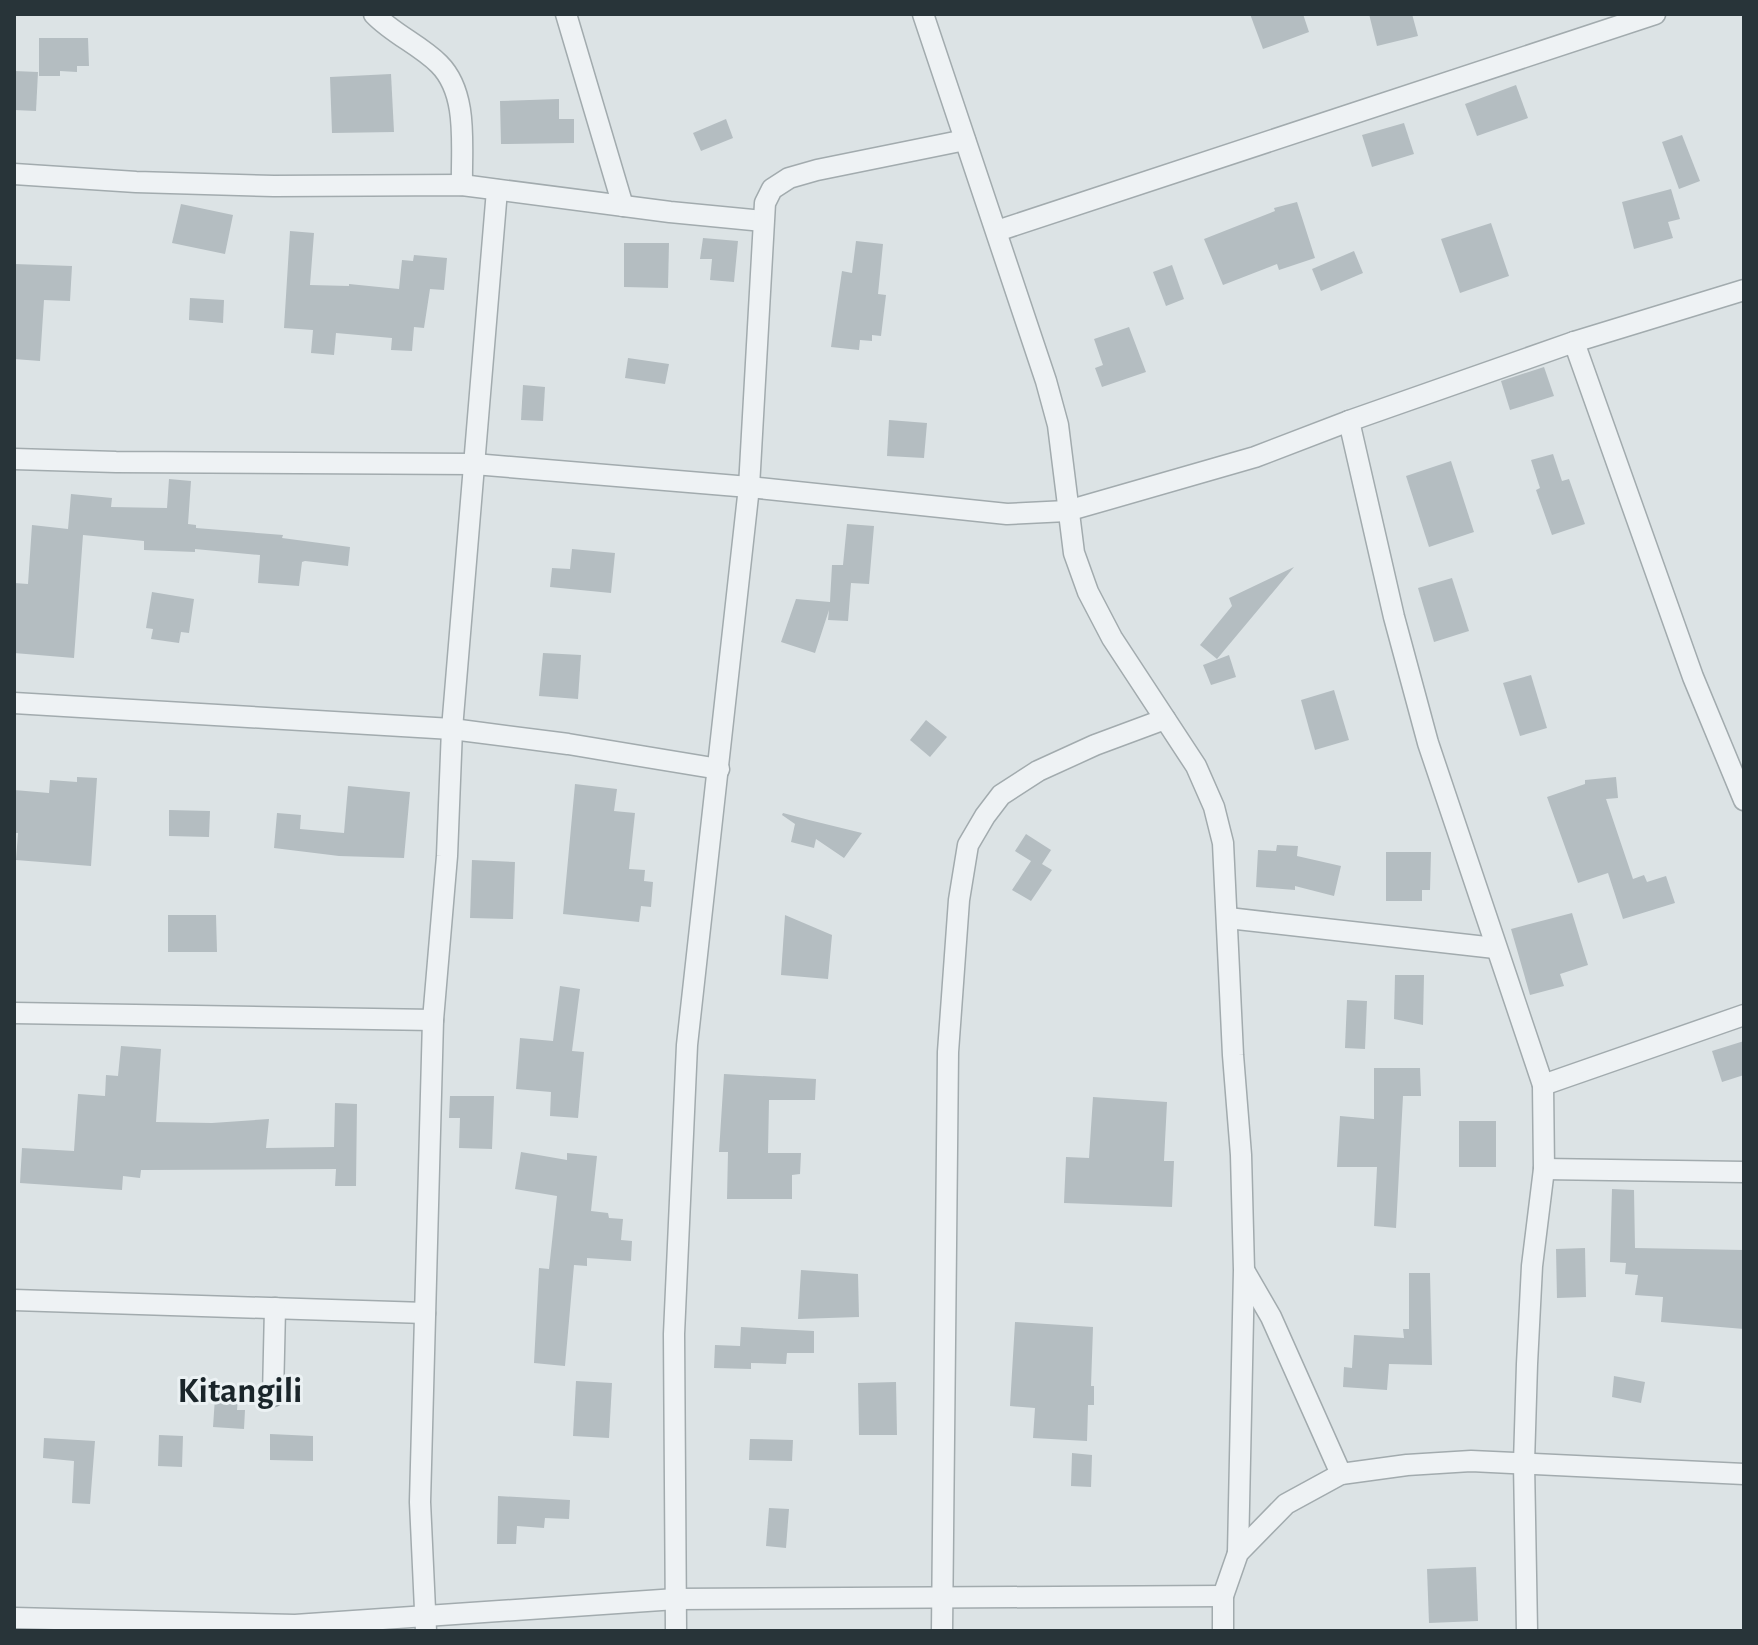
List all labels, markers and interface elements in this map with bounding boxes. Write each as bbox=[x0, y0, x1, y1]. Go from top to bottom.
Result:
district label: Kitangili bbox=[178, 1373, 303, 1409]

